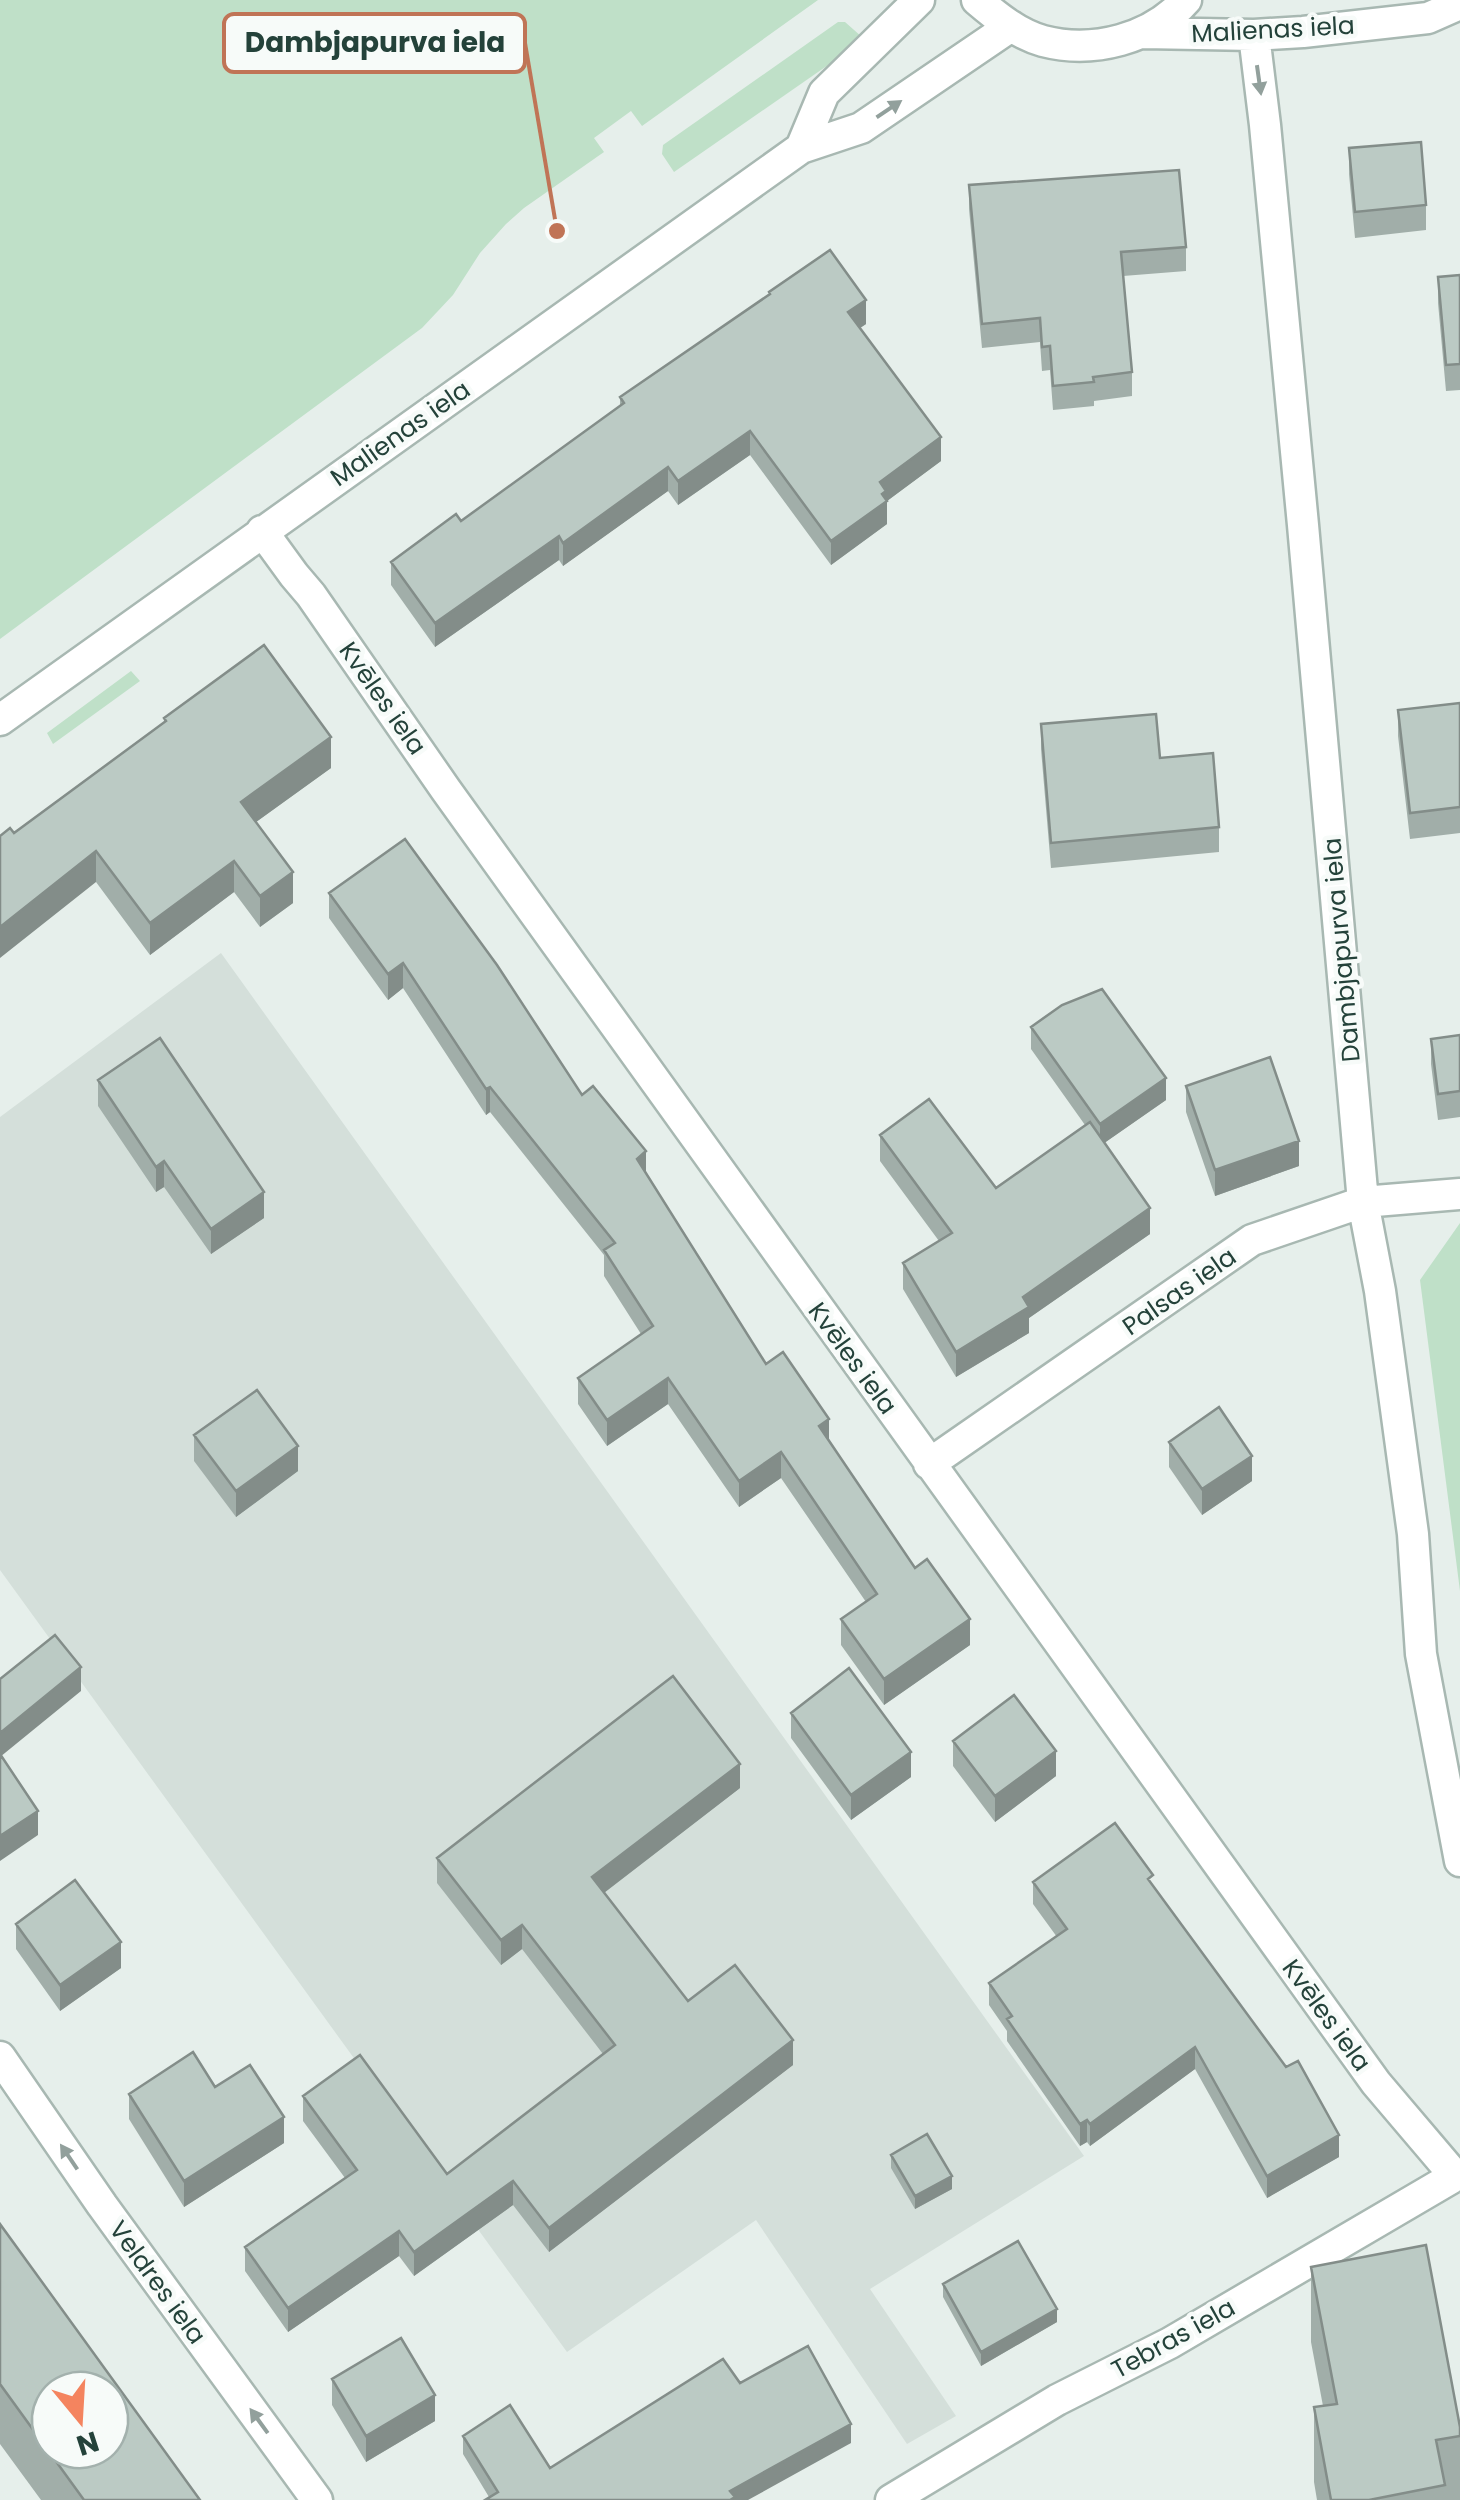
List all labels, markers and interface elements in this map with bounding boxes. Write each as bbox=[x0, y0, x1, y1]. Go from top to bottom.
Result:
street label: Malienas iela bbox=[1190, 8, 1356, 51]
callout: Dambjapurva iela bbox=[224, 14, 525, 72]
text: Dambjapurva iela bbox=[245, 23, 505, 62]
one-way arrow bbox=[1251, 65, 1267, 97]
one-way arrow bbox=[876, 100, 903, 119]
street label: Malienas iela bbox=[323, 372, 477, 495]
street label: Kvēles iela bbox=[331, 635, 434, 762]
street label: Dambjapurva iela bbox=[1314, 836, 1369, 1063]
street label: Palsas iela bbox=[1115, 1239, 1243, 1344]
street label: Kvēles iela bbox=[800, 1295, 905, 1421]
street label: Kvēles iela bbox=[1274, 1952, 1379, 2078]
one-way arrow bbox=[60, 2144, 79, 2171]
street label: Veldres iela bbox=[101, 2213, 214, 2351]
street label: Tebras iela bbox=[1105, 2290, 1241, 2387]
north arrow bbox=[30, 2370, 130, 2470]
one-way arrow bbox=[250, 2408, 269, 2434]
text: N bbox=[72, 2422, 104, 2465]

